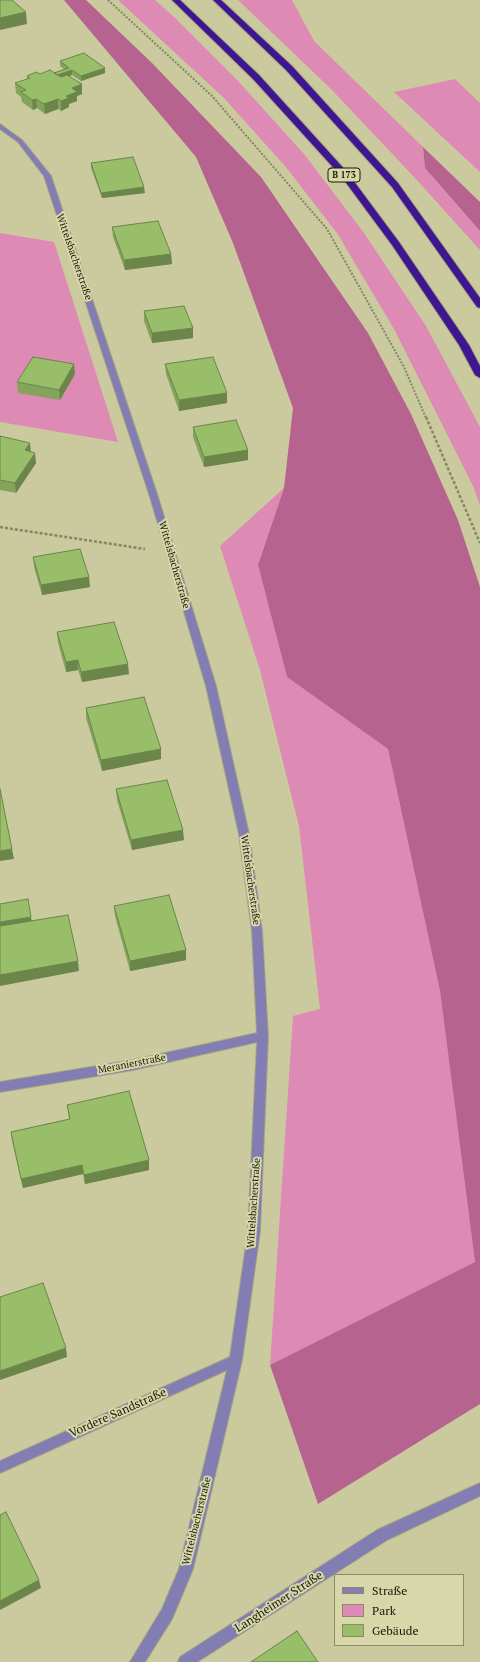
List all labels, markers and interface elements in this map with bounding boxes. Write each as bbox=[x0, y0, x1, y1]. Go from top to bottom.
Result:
road number: B 173 bbox=[328, 168, 360, 182]
street label: Wittelsbacherstraße bbox=[54, 212, 94, 302]
street label: Wittelsbacherstraße bbox=[156, 520, 192, 610]
street label: Wittelsbacherstraße bbox=[238, 834, 262, 926]
street label: Meranierstraße bbox=[97, 1052, 167, 1076]
street label: Wittelsbacherstraße bbox=[245, 1158, 263, 1248]
street label: Vordere Sandstraße bbox=[67, 1385, 169, 1441]
street label: Wittelsbacherstraße bbox=[180, 1476, 214, 1566]
street label: Langheimer Straße bbox=[232, 1568, 326, 1636]
legend bbox=[334, 1574, 464, 1646]
text: Straße bbox=[372, 1583, 407, 1598]
text: Park bbox=[372, 1603, 396, 1618]
text: Gebäude bbox=[372, 1623, 418, 1638]

